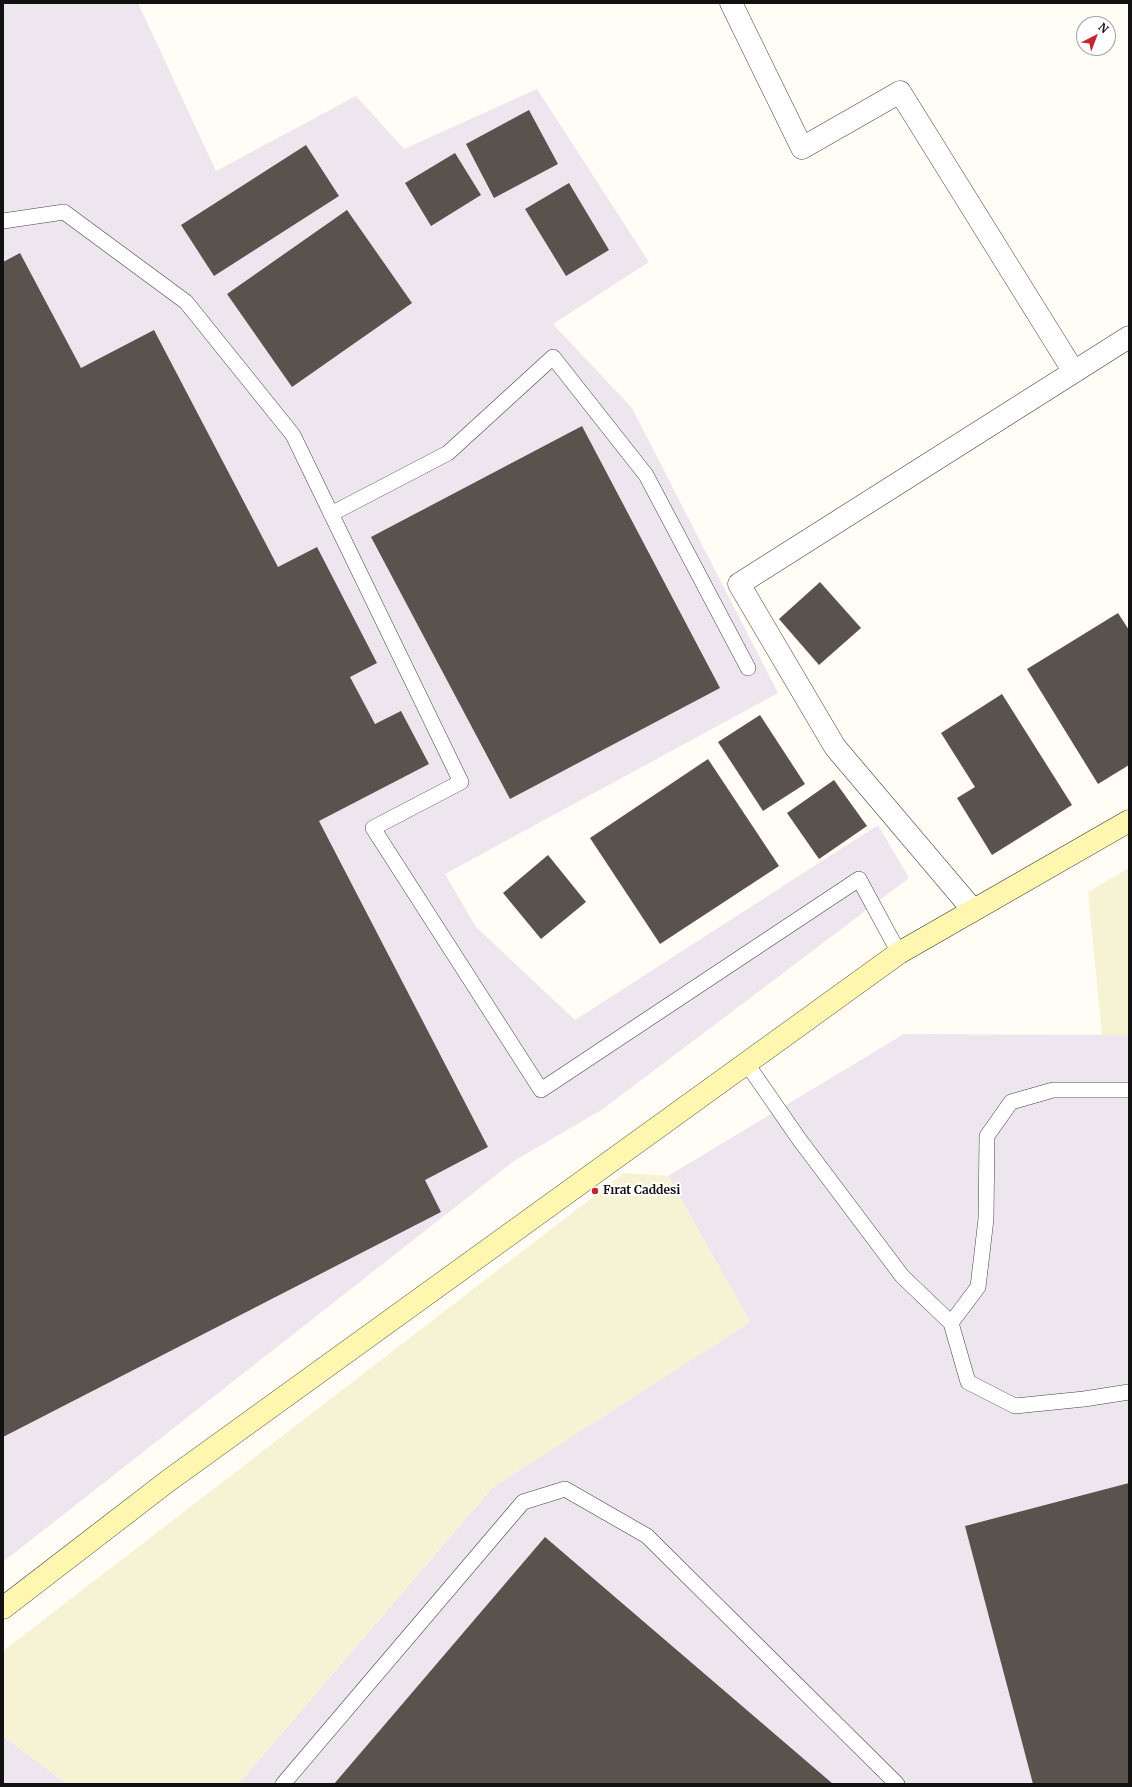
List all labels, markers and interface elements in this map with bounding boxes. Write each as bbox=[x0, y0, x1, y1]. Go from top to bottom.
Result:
north arrow bbox=[1076, 16, 1116, 56]
text: N bbox=[1095, 20, 1111, 36]
place label: Fırat Caddesi bbox=[603, 1184, 680, 1198]
marker: Fırat Caddesi bbox=[590, 1186, 600, 1196]

